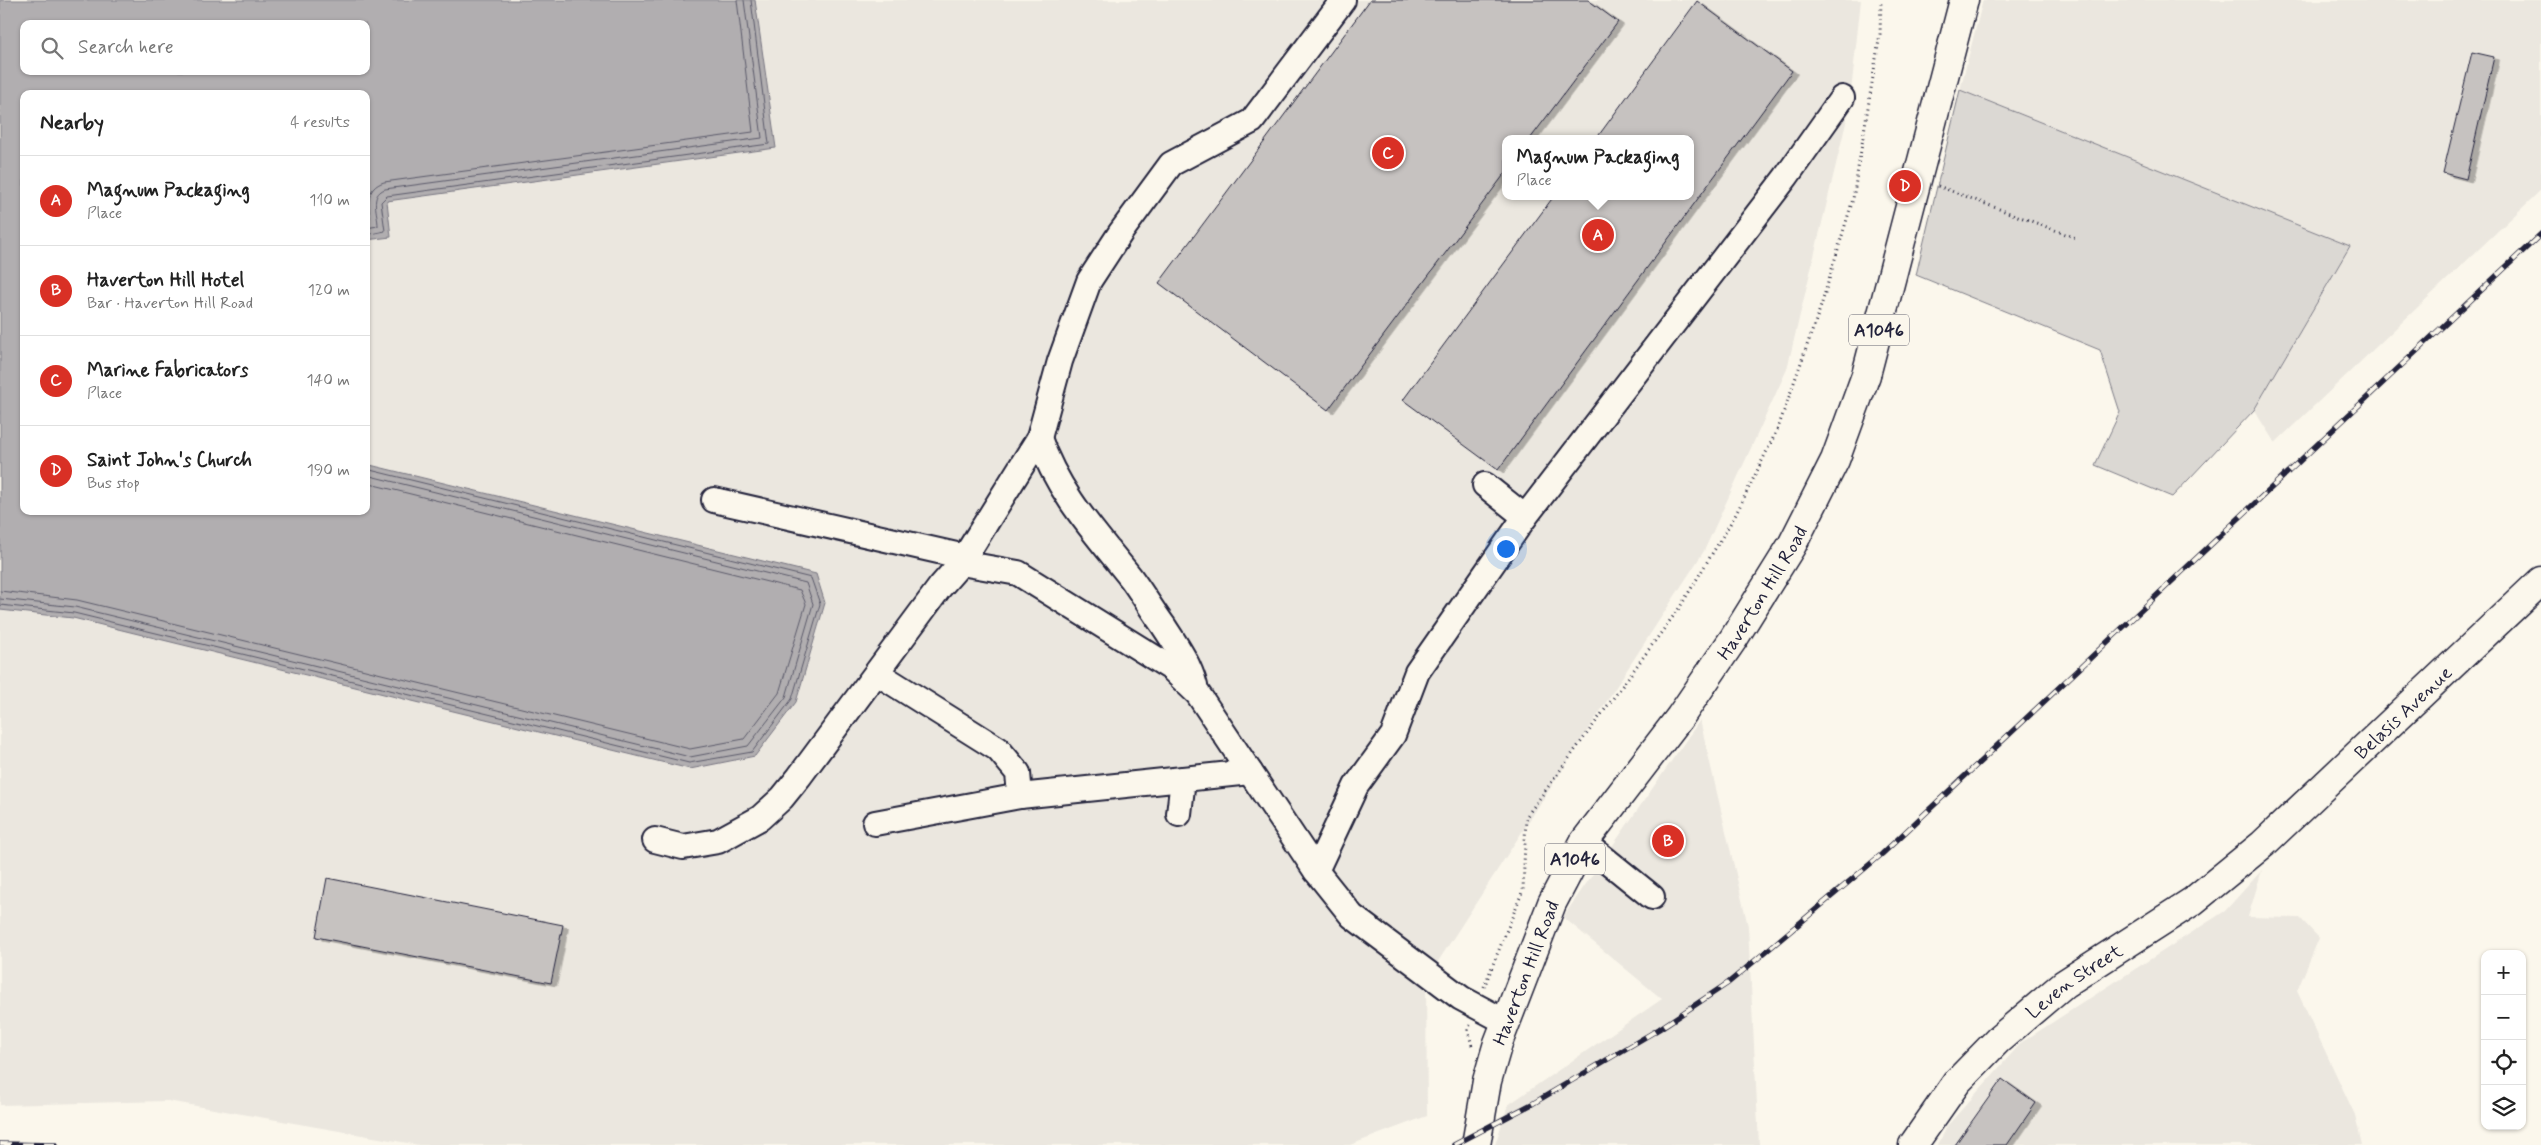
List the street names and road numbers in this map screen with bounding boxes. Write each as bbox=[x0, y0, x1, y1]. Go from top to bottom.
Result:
road number: A1046 bbox=[1849, 314, 1909, 346]
street label: Haverton Hill Road bbox=[1712, 522, 1814, 665]
street label: Belasis Avenue bbox=[2349, 661, 2458, 765]
road number: A1046 bbox=[1545, 844, 1605, 874]
street label: Haverton Hill Road bbox=[1487, 897, 1566, 1049]
street label: Leven Street bbox=[2021, 939, 2128, 1025]

